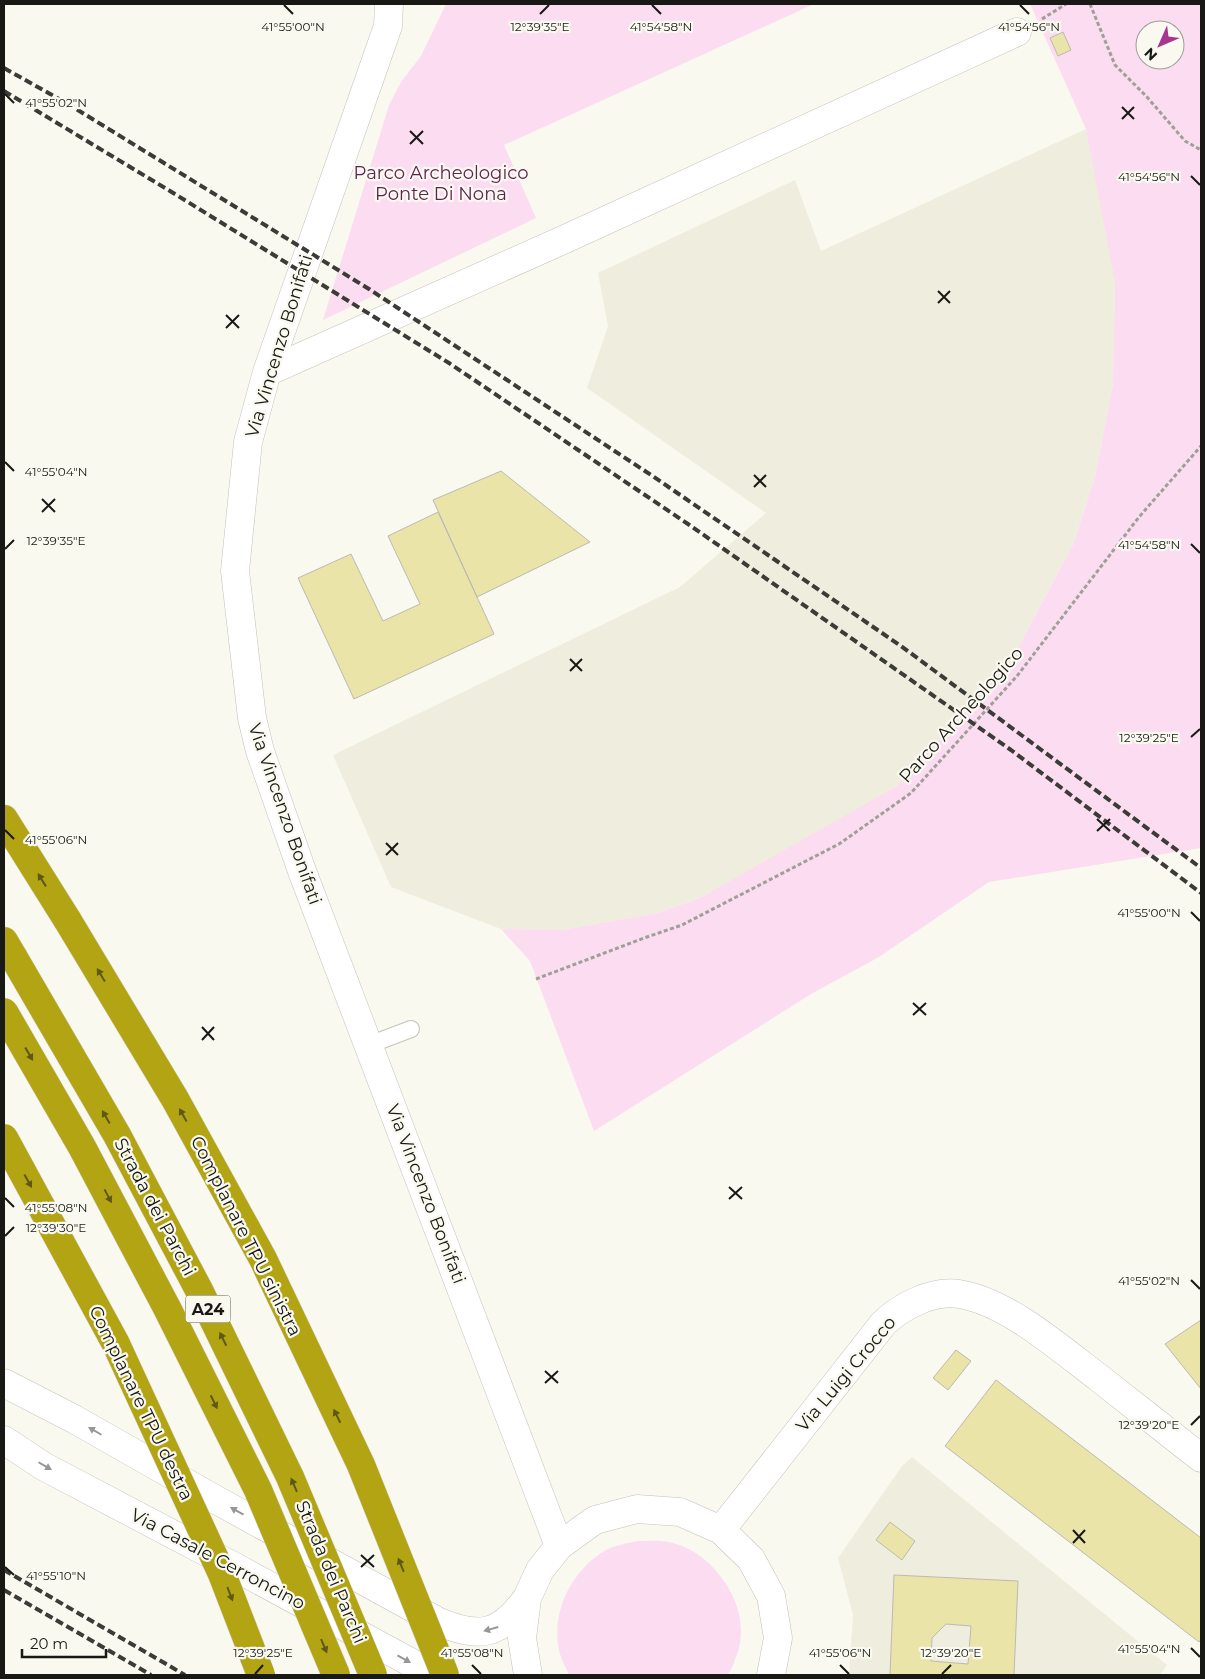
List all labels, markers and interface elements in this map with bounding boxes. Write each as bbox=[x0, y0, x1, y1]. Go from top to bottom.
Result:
text: 41°55'00"N bbox=[261, 19, 325, 34]
text: 12°39'35"E bbox=[510, 19, 570, 34]
text: 41°54'58"N bbox=[630, 19, 692, 34]
text: 41°54'56"N bbox=[998, 19, 1060, 34]
north arrow bbox=[1135, 20, 1185, 70]
text: N bbox=[1140, 44, 1161, 65]
text: 41°55'02"N bbox=[25, 95, 87, 110]
park label: Parco Archeologico Ponte Di Nona bbox=[353, 162, 529, 205]
text: 41°54'56"N bbox=[1118, 169, 1180, 184]
street label: Via Vincenzo Bonifati bbox=[241, 252, 317, 440]
text: 41°55'04"N bbox=[25, 464, 87, 479]
text: 12°39'35"E bbox=[26, 533, 86, 548]
text: 41°54'58"N bbox=[1118, 537, 1180, 552]
street label: Parco Archeologico bbox=[894, 643, 1028, 787]
street label: Via Vincenzo Bonifati bbox=[244, 720, 326, 908]
text: 12°39'25"E bbox=[1119, 730, 1179, 745]
text: 41°55'06"N bbox=[25, 832, 87, 847]
one-way arrow bbox=[37, 873, 47, 886]
text: 41°55'00"N bbox=[1117, 905, 1181, 920]
one-way arrow bbox=[96, 969, 105, 982]
one-way arrow bbox=[24, 1047, 33, 1060]
street label: Via Vincenzo Bonifati bbox=[382, 1101, 470, 1287]
one-way arrow bbox=[179, 1109, 188, 1122]
one-way arrow bbox=[102, 1111, 111, 1124]
street label: Complanare TPU sinistra bbox=[186, 1132, 306, 1340]
street label: Strada dei Parchi bbox=[109, 1134, 201, 1280]
one-way arrow bbox=[24, 1173, 32, 1188]
one-way arrow bbox=[104, 1188, 112, 1203]
text: 41°55'08"N bbox=[25, 1200, 87, 1215]
text: 12°39'30"E bbox=[26, 1220, 86, 1235]
text: 41°55'02"N bbox=[1118, 1273, 1180, 1288]
road number: A24 bbox=[186, 1296, 230, 1322]
street label: Complanare TPU destra bbox=[84, 1302, 198, 1504]
street label: Via Luigi Crocco bbox=[791, 1312, 901, 1436]
one-way arrow bbox=[219, 1331, 227, 1346]
one-way arrow bbox=[210, 1395, 218, 1410]
one-way arrow bbox=[333, 1409, 341, 1423]
text: 12°39'20"E bbox=[1119, 1417, 1179, 1432]
one-way arrow bbox=[88, 1427, 103, 1435]
one-way arrow bbox=[38, 1462, 51, 1471]
one-way arrow bbox=[289, 1478, 297, 1492]
street label: Strada dei Parchi bbox=[291, 1497, 371, 1647]
street label: Via Casale Cerroncino bbox=[127, 1504, 309, 1614]
one-way arrow bbox=[230, 1507, 244, 1515]
one-way arrow bbox=[397, 1557, 405, 1572]
text: 41°55'10"N bbox=[26, 1568, 86, 1583]
one-way arrow bbox=[226, 1587, 234, 1601]
one-way arrow bbox=[484, 1625, 499, 1633]
scale bar bbox=[22, 1626, 106, 1658]
text: 20 m bbox=[30, 1634, 68, 1653]
one-way arrow bbox=[320, 1639, 328, 1653]
text: 41°55'04"N bbox=[1118, 1641, 1180, 1656]
text: 12°39'25"E bbox=[233, 1645, 293, 1660]
text: 41°55'08"N bbox=[441, 1645, 503, 1660]
text: 41°55'06"N bbox=[809, 1645, 871, 1660]
text: 12°39'20"E bbox=[921, 1645, 981, 1660]
one-way arrow bbox=[397, 1655, 411, 1663]

